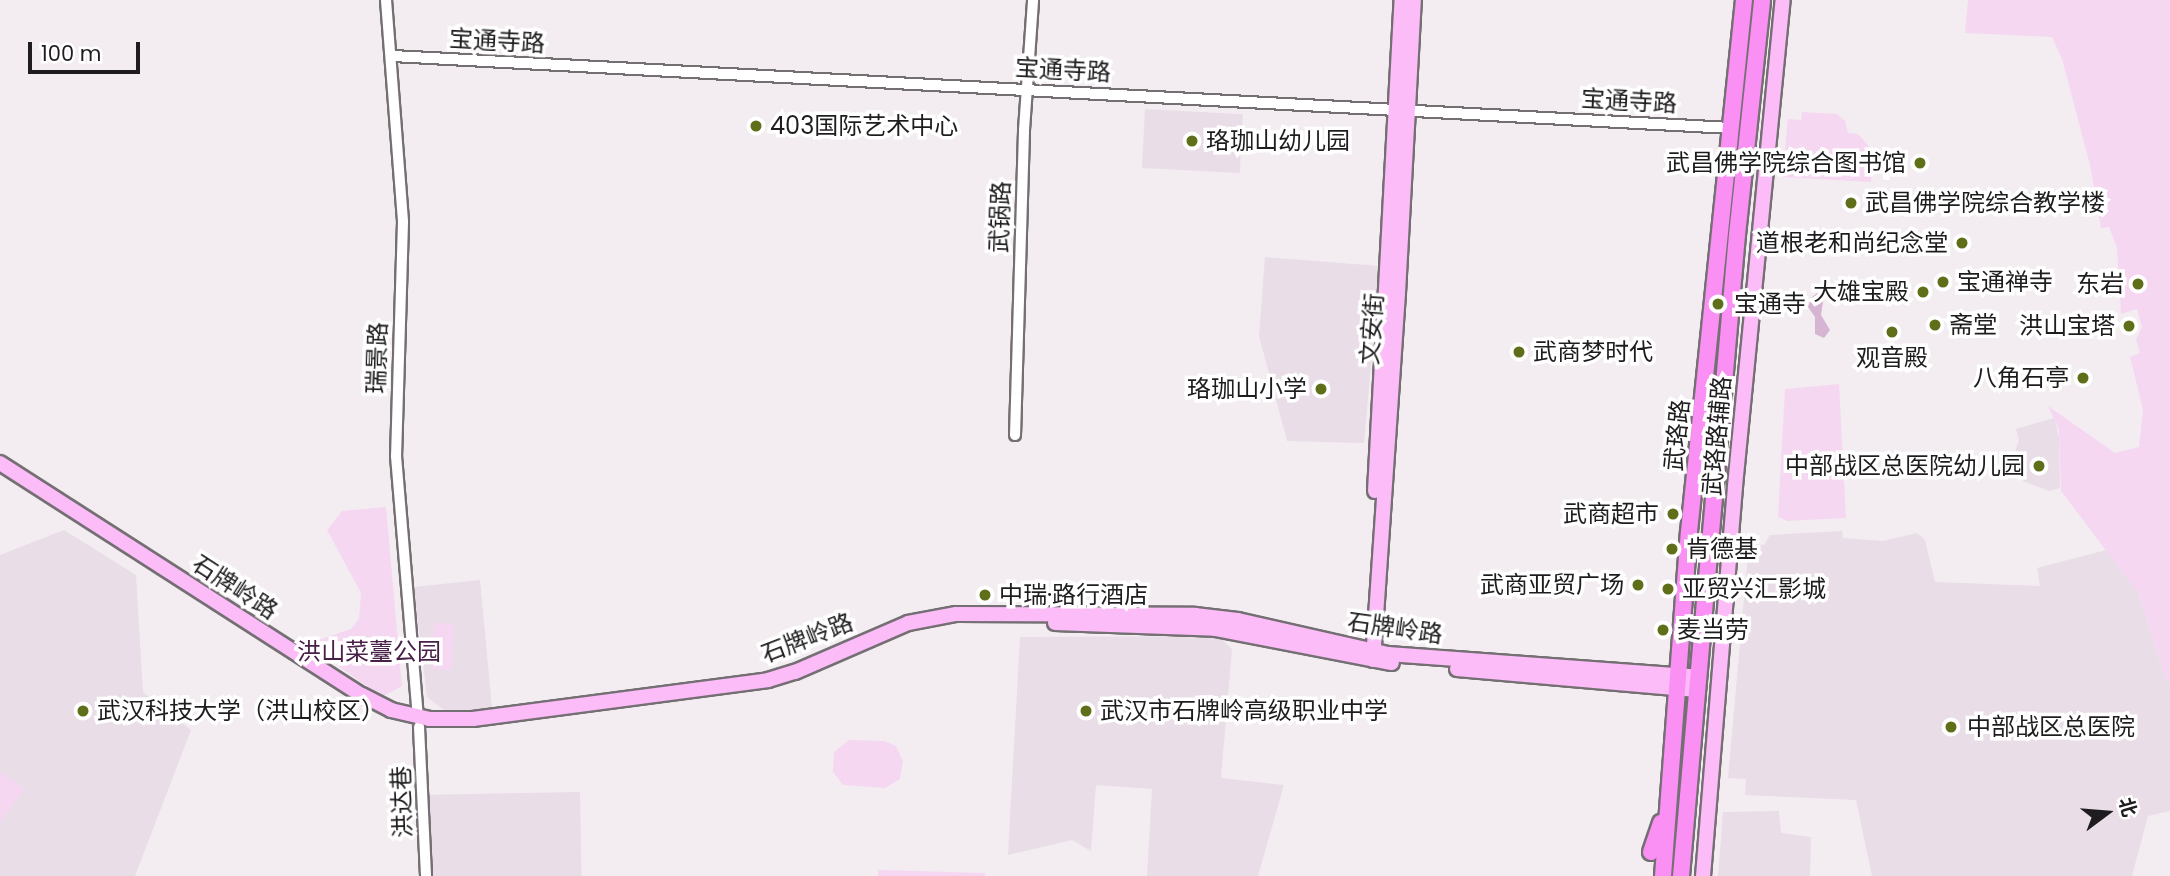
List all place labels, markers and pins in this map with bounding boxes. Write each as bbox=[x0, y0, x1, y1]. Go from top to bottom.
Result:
place label: 403国际艺术中心 bbox=[770, 112, 958, 140]
marker: 403国际艺术中心 bbox=[748, 118, 764, 134]
place label: 珞珈山幼儿园 bbox=[1206, 127, 1350, 155]
marker: 珞珈山幼儿园 bbox=[1184, 133, 1200, 149]
place label: 武昌佛学院综合图书馆 bbox=[1666, 149, 1906, 177]
marker: 武昌佛学院综合图书馆 bbox=[1912, 155, 1928, 171]
place label: 武昌佛学院综合教学楼 bbox=[1865, 189, 2105, 217]
marker: 武昌佛学院综合教学楼 bbox=[1843, 195, 1859, 211]
place label: 道根老和尚纪念堂 bbox=[1756, 229, 1948, 257]
marker: 道根老和尚纪念堂 bbox=[1954, 235, 1970, 251]
place label: 宝通禅寺 bbox=[1957, 268, 2053, 296]
place label: 东岩 bbox=[2076, 270, 2124, 298]
marker: 宝通禅寺 bbox=[1935, 274, 1951, 290]
marker: 东岩 bbox=[2130, 276, 2146, 292]
place label: 大雄宝殿 bbox=[1813, 278, 1909, 306]
marker: 大雄宝殿 bbox=[1915, 284, 1931, 300]
place label: 宝通寺 bbox=[1734, 290, 1806, 318]
marker: 宝通寺 bbox=[1708, 294, 1728, 314]
place label: 斋堂 bbox=[1949, 311, 1997, 339]
place label: 洪山宝塔 bbox=[2019, 312, 2115, 340]
marker: 斋堂 bbox=[1927, 317, 1943, 333]
marker: 洪山宝塔 bbox=[2121, 318, 2137, 334]
marker: 观音殿 bbox=[1884, 324, 1900, 340]
place label: 武商梦时代 bbox=[1533, 338, 1653, 366]
marker: 武商梦时代 bbox=[1511, 344, 1527, 360]
place label: 观音殿 bbox=[1856, 344, 1928, 372]
place label: 八角石亭 bbox=[1973, 364, 2069, 392]
marker: 八角石亭 bbox=[2075, 370, 2091, 386]
place label: 珞珈山小学 bbox=[1187, 375, 1307, 403]
marker: 珞珈山小学 bbox=[1313, 381, 1329, 397]
place label: 中部战区总医院幼儿园 bbox=[1785, 452, 2025, 480]
marker: 中部战区总医院幼儿园 bbox=[2031, 458, 2047, 474]
place label: 武商超市 bbox=[1563, 500, 1659, 528]
marker: 武商超市 bbox=[1665, 506, 1681, 522]
place label: 肯德基 bbox=[1686, 535, 1758, 563]
marker: 肯德基 bbox=[1664, 541, 1680, 557]
place label: 武商亚贸广场 bbox=[1480, 571, 1624, 599]
place label: 亚贸兴汇影城 bbox=[1682, 575, 1826, 603]
marker: 武商亚贸广场 bbox=[1630, 577, 1646, 593]
place label: 中瑞·路行酒店 bbox=[999, 581, 1148, 609]
marker: 亚贸兴汇影城 bbox=[1660, 581, 1676, 597]
marker: 中瑞·路行酒店 bbox=[977, 587, 993, 603]
place label: 麦当劳 bbox=[1677, 616, 1749, 644]
marker: 麦当劳 bbox=[1655, 622, 1671, 638]
place label: 武汉科技大学（洪山校区） bbox=[97, 697, 385, 725]
place label: 武汉市石牌岭高级职业中学 bbox=[1100, 697, 1388, 725]
marker: 武汉科技大学（洪山校区） bbox=[75, 703, 91, 719]
marker: 武汉市石牌岭高级职业中学 bbox=[1078, 703, 1094, 719]
place label: 中部战区总医院 bbox=[1967, 713, 2135, 741]
marker: 中部战区总医院 bbox=[1941, 717, 1961, 737]

